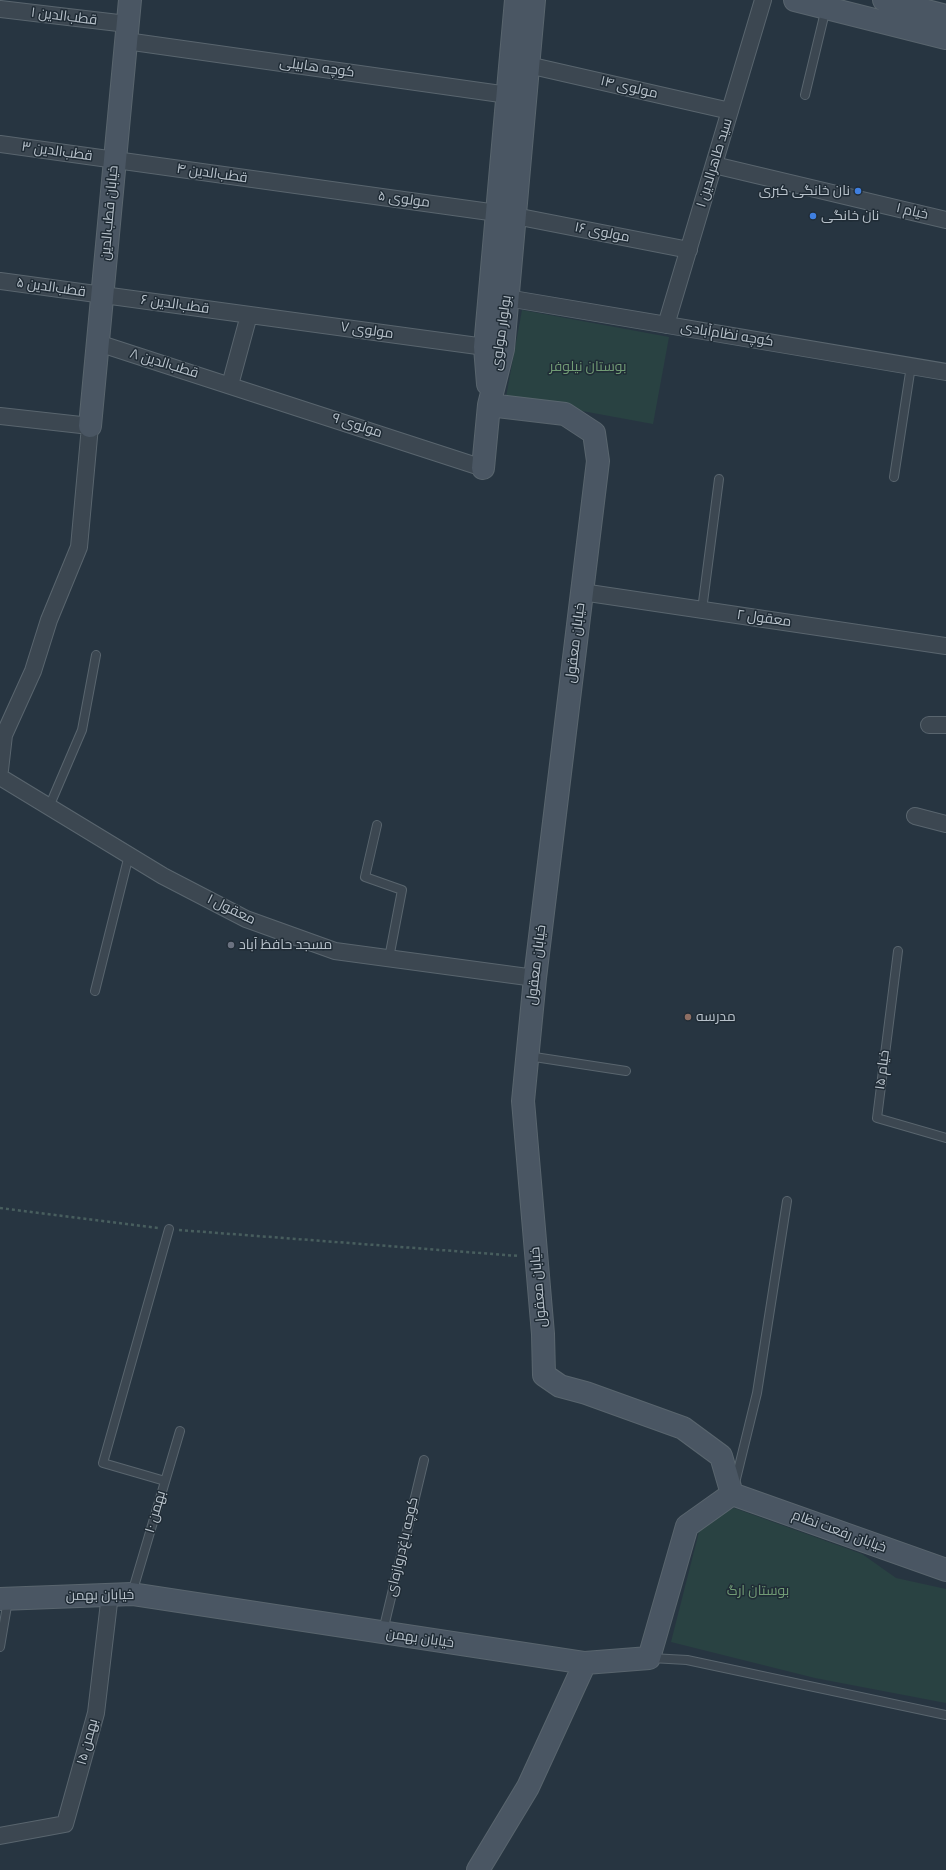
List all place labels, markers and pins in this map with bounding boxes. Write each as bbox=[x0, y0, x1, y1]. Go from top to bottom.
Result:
place label: نان خانگی کبری bbox=[759, 183, 850, 199]
marker: نان خانگی کبری bbox=[853, 186, 863, 196]
place label: نان خانگی bbox=[821, 208, 879, 224]
marker: نان خانگی bbox=[808, 211, 818, 221]
place label: مسجد حافظ آباد bbox=[239, 937, 332, 953]
marker: مسجد حافظ آباد bbox=[226, 940, 236, 950]
place label: مدرسه bbox=[696, 1009, 736, 1025]
marker: مدرسه bbox=[683, 1012, 693, 1022]

